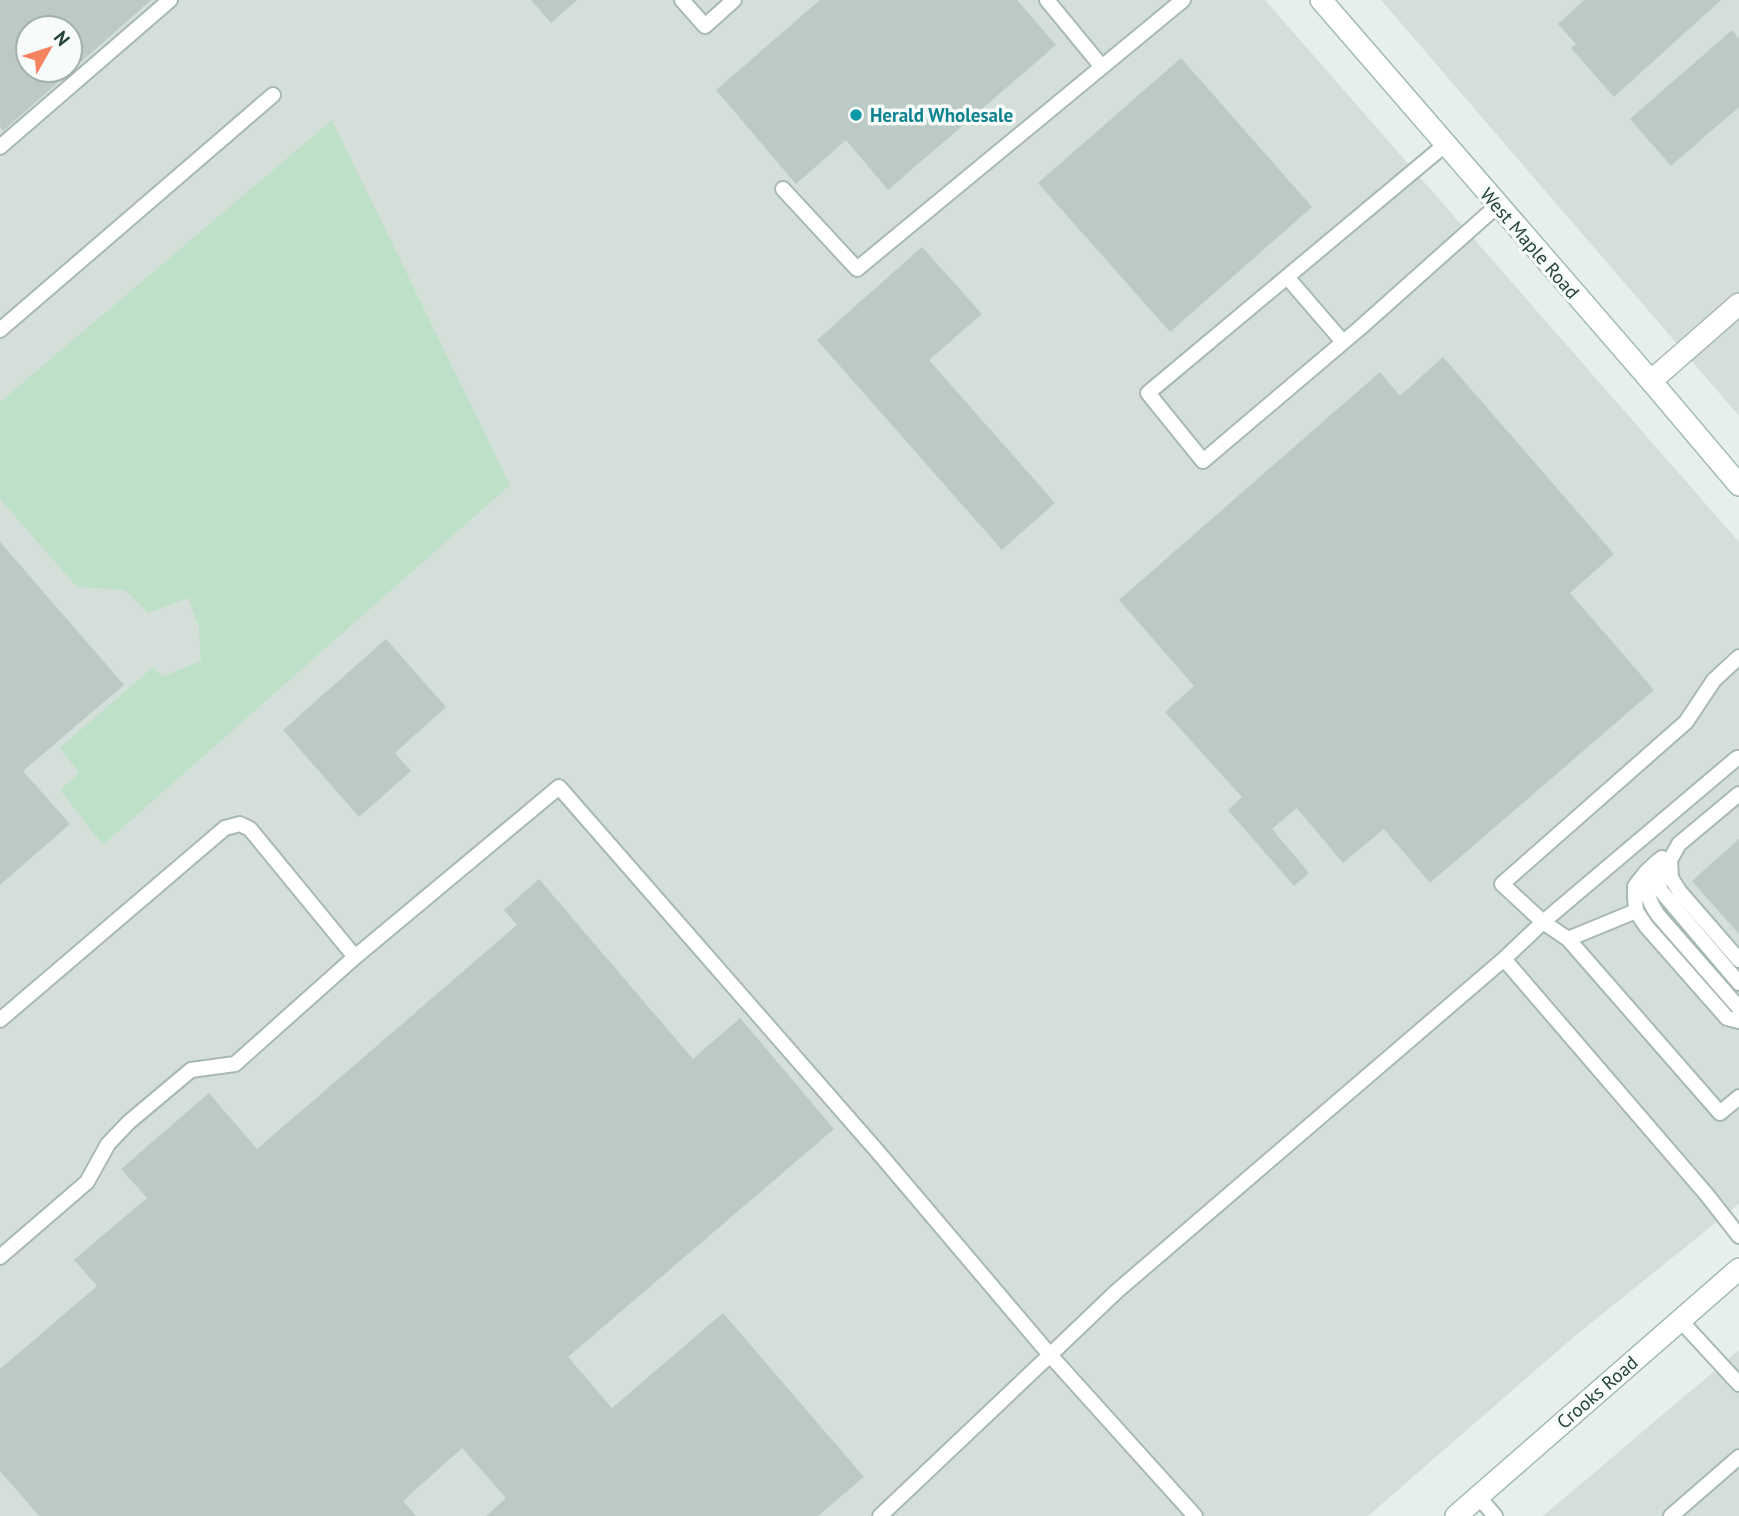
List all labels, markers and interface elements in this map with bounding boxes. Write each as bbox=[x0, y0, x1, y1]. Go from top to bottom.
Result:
north arrow bbox=[14, 14, 84, 84]
text: N bbox=[49, 26, 75, 51]
place label: Herald Wholesale bbox=[870, 103, 1013, 127]
marker: Herald Wholesale bbox=[848, 107, 864, 123]
street label: West Maple Road bbox=[1475, 183, 1585, 303]
street label: Crooks Road bbox=[1551, 1350, 1643, 1434]

